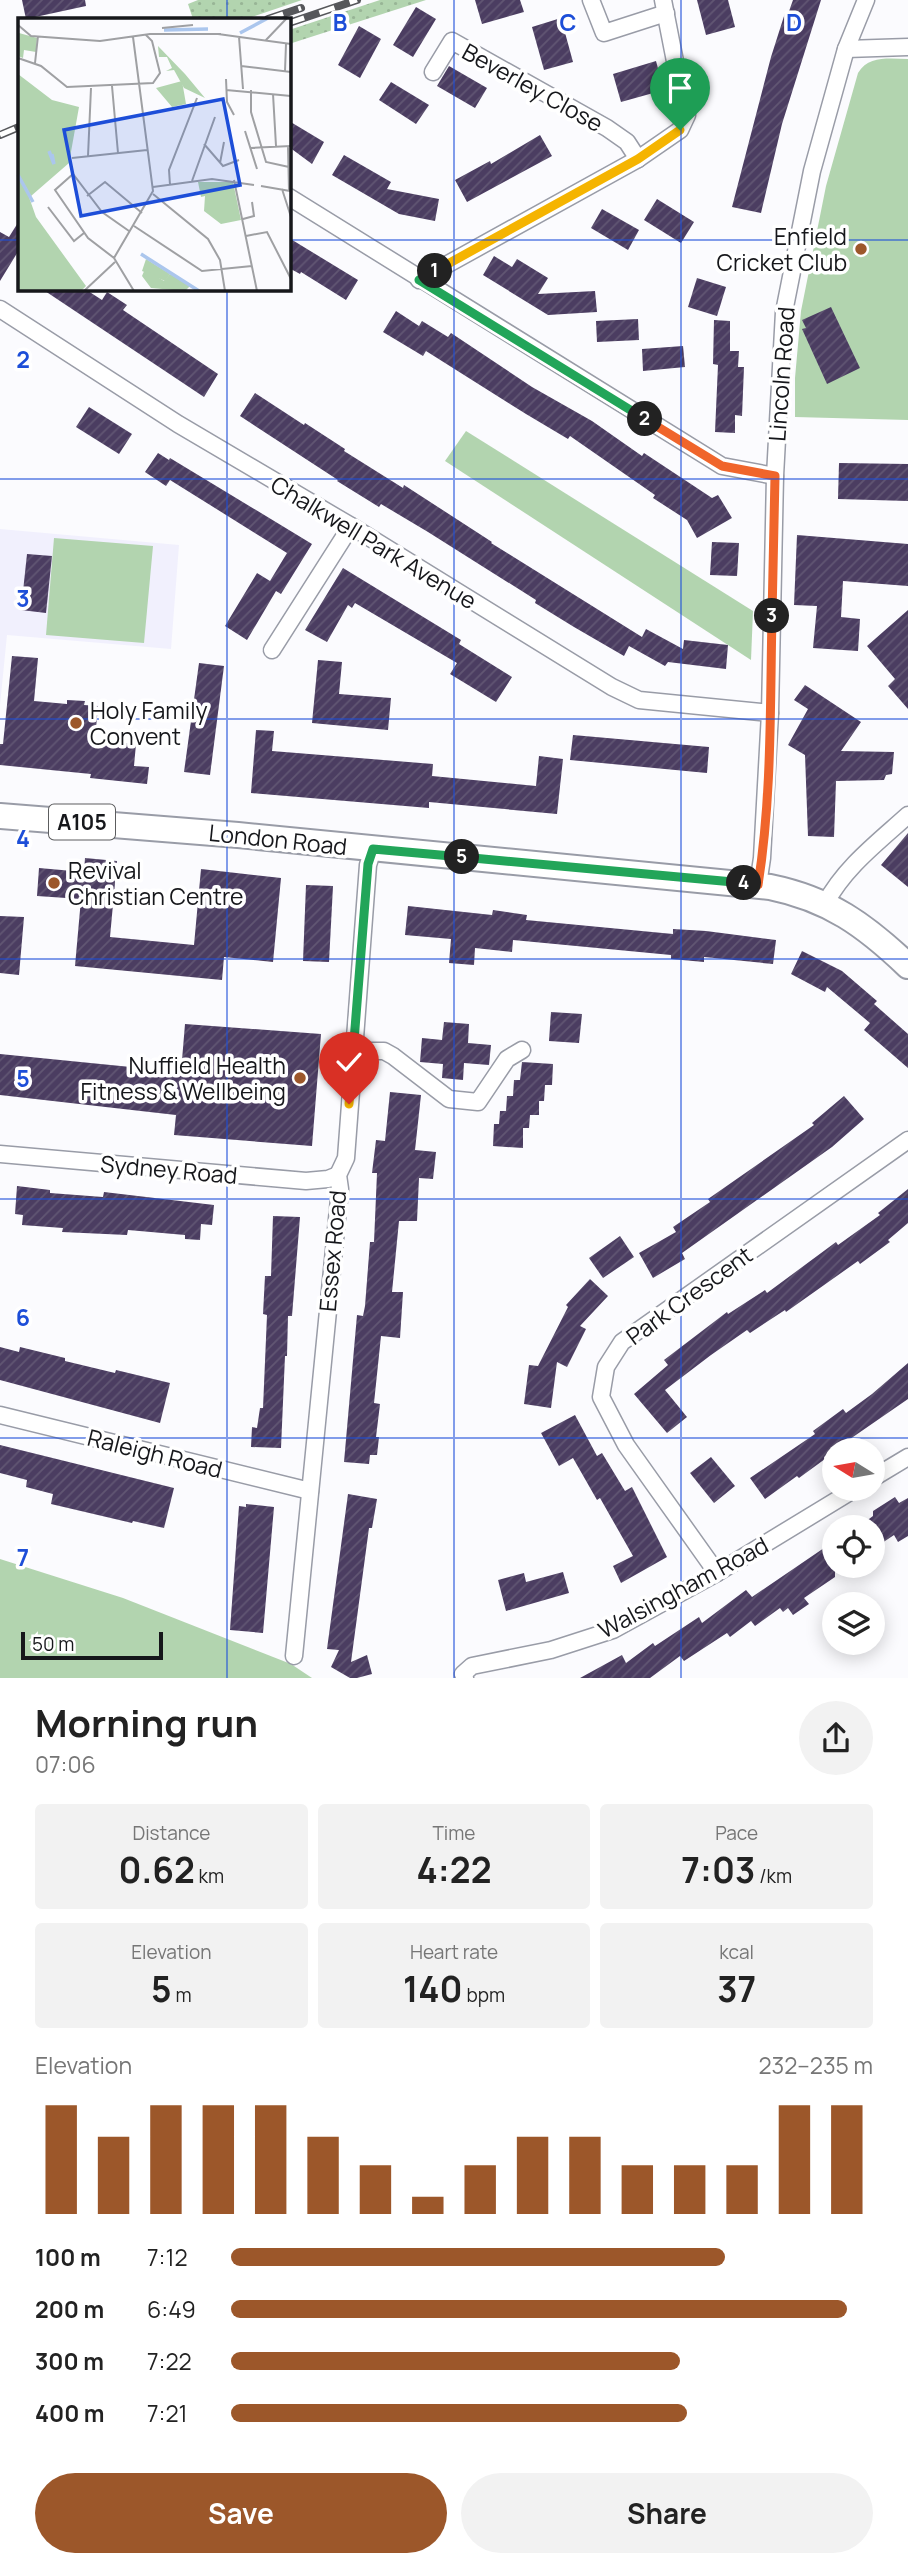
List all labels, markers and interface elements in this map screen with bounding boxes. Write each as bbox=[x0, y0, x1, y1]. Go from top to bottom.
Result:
text: B bbox=[333, 6, 347, 38]
text: C bbox=[560, 6, 577, 38]
text: D bbox=[786, 6, 802, 38]
inset map bbox=[18, 18, 290, 290]
street label: Beverley Close bbox=[457, 35, 609, 139]
pin bbox=[650, 58, 710, 130]
icon: arrive bbox=[661, 69, 699, 107]
place label: Enfield Cricket Club bbox=[717, 220, 847, 278]
marker: Enfield Cricket Club bbox=[853, 241, 869, 257]
pin: 1 bbox=[418, 254, 452, 288]
text: 1 bbox=[430, 257, 439, 283]
street label: Lincoln Road bbox=[760, 306, 802, 442]
text: 2 bbox=[16, 343, 30, 375]
pin: 2 bbox=[628, 402, 662, 436]
text: 2 bbox=[639, 405, 650, 431]
street label: Chalkwell Park Avenue bbox=[265, 468, 483, 616]
text: 3 bbox=[16, 582, 30, 614]
pin: 3 bbox=[754, 598, 790, 634]
text: 3 bbox=[766, 602, 777, 628]
place label: Holy Family Convent bbox=[90, 694, 208, 752]
marker: Holy Family Convent bbox=[68, 715, 84, 731]
road number: A105 bbox=[49, 804, 115, 840]
street label: London Road bbox=[207, 816, 349, 862]
text: 4 bbox=[16, 822, 30, 854]
pin: 5 bbox=[444, 840, 480, 874]
text: 5 bbox=[456, 843, 467, 869]
place label: Revival Christian Centre bbox=[68, 854, 243, 912]
pin: 4 bbox=[726, 866, 762, 900]
text: 4 bbox=[738, 869, 749, 895]
marker: Revival Christian Centre bbox=[46, 875, 62, 891]
pin bbox=[319, 1032, 379, 1104]
icon: check bbox=[330, 1043, 368, 1081]
place label: Nuffield Health Fitness & Wellbeing bbox=[80, 1049, 286, 1107]
text: 5 bbox=[16, 1062, 30, 1094]
marker: Nuffield Health Fitness & Wellbeing bbox=[292, 1070, 308, 1086]
street label: Sydney Road bbox=[99, 1147, 239, 1191]
street label: Essex Road bbox=[311, 1189, 353, 1313]
street label: Park Crescent bbox=[619, 1238, 759, 1352]
text: 6 bbox=[16, 1301, 30, 1333]
street label: Raleigh Road bbox=[84, 1421, 226, 1485]
north arrow bbox=[822, 1438, 886, 1502]
map controls bbox=[822, 1438, 885, 1655]
button: locate bbox=[822, 1515, 885, 1578]
street label: Walsingham Road bbox=[592, 1529, 774, 1645]
text: 7 bbox=[17, 1541, 29, 1573]
button: layers bbox=[822, 1592, 885, 1655]
scale bar bbox=[21, 1629, 163, 1661]
text: 50 m bbox=[32, 1631, 74, 1657]
text: Morning run bbox=[35, 1696, 258, 1748]
button: share bbox=[799, 1701, 873, 1775]
text: 07:06 bbox=[35, 1748, 96, 1780]
text: Distance bbox=[132, 1820, 210, 1846]
text: Time bbox=[433, 1820, 475, 1846]
text: Pace bbox=[715, 1820, 758, 1846]
text: 0.62 bbox=[119, 1846, 195, 1894]
text: 4:22 bbox=[417, 1846, 491, 1894]
text: 7:03 bbox=[681, 1846, 755, 1894]
text: km bbox=[195, 1863, 224, 1889]
text: /km bbox=[755, 1863, 792, 1889]
text: Elevation bbox=[131, 1939, 211, 1965]
text: Heart rate bbox=[410, 1939, 498, 1965]
text: kcal bbox=[719, 1939, 754, 1965]
text: 5 bbox=[151, 1965, 172, 2013]
text: 140 bbox=[403, 1965, 463, 2013]
text: 37 bbox=[717, 1965, 756, 2013]
text: m bbox=[172, 1982, 192, 2008]
text: bpm bbox=[463, 1982, 505, 2008]
text: Elevation bbox=[35, 2049, 132, 2081]
text: 232–235 m bbox=[758, 2049, 873, 2081]
text: 100 m bbox=[35, 2241, 101, 2273]
text: 7:12 bbox=[147, 2241, 188, 2273]
text: 200 m bbox=[35, 2293, 104, 2325]
text: 6:49 bbox=[147, 2293, 196, 2325]
text: 300 m bbox=[35, 2345, 104, 2377]
text: 7:22 bbox=[147, 2345, 192, 2377]
text: 400 m bbox=[35, 2397, 105, 2429]
text: 7:21 bbox=[147, 2397, 188, 2429]
button: Save bbox=[35, 2473, 447, 2553]
button: Share bbox=[461, 2473, 873, 2553]

